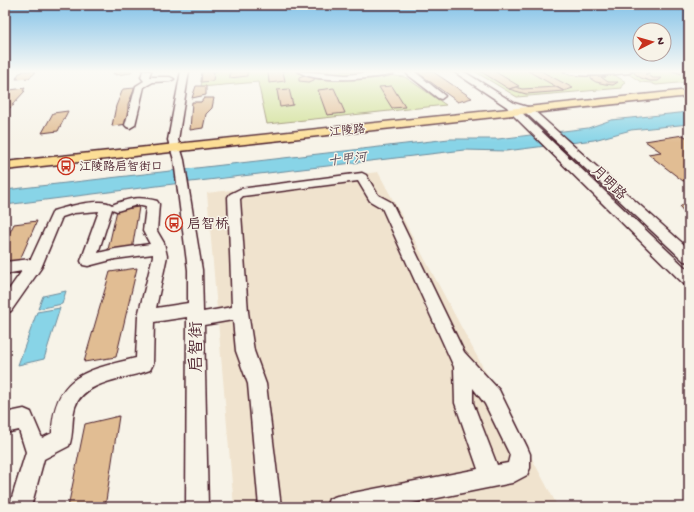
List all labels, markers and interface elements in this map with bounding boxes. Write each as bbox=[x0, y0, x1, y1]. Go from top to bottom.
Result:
north arrow bbox=[632, 22, 672, 62]
text: N bbox=[654, 37, 666, 45]
street label: 江陵路 bbox=[328, 122, 366, 141]
water label: 十甲河 bbox=[327, 149, 370, 170]
bus stop icon: 江陵路启智街口 bbox=[56, 156, 76, 176]
place label: 江陵路启智街口 bbox=[79, 160, 163, 175]
street label: 月明路 bbox=[587, 162, 630, 205]
bus stop icon: 启智桥 bbox=[164, 213, 184, 233]
place label: 启智桥 bbox=[187, 217, 229, 234]
street label: 启智街 bbox=[187, 322, 208, 373]

